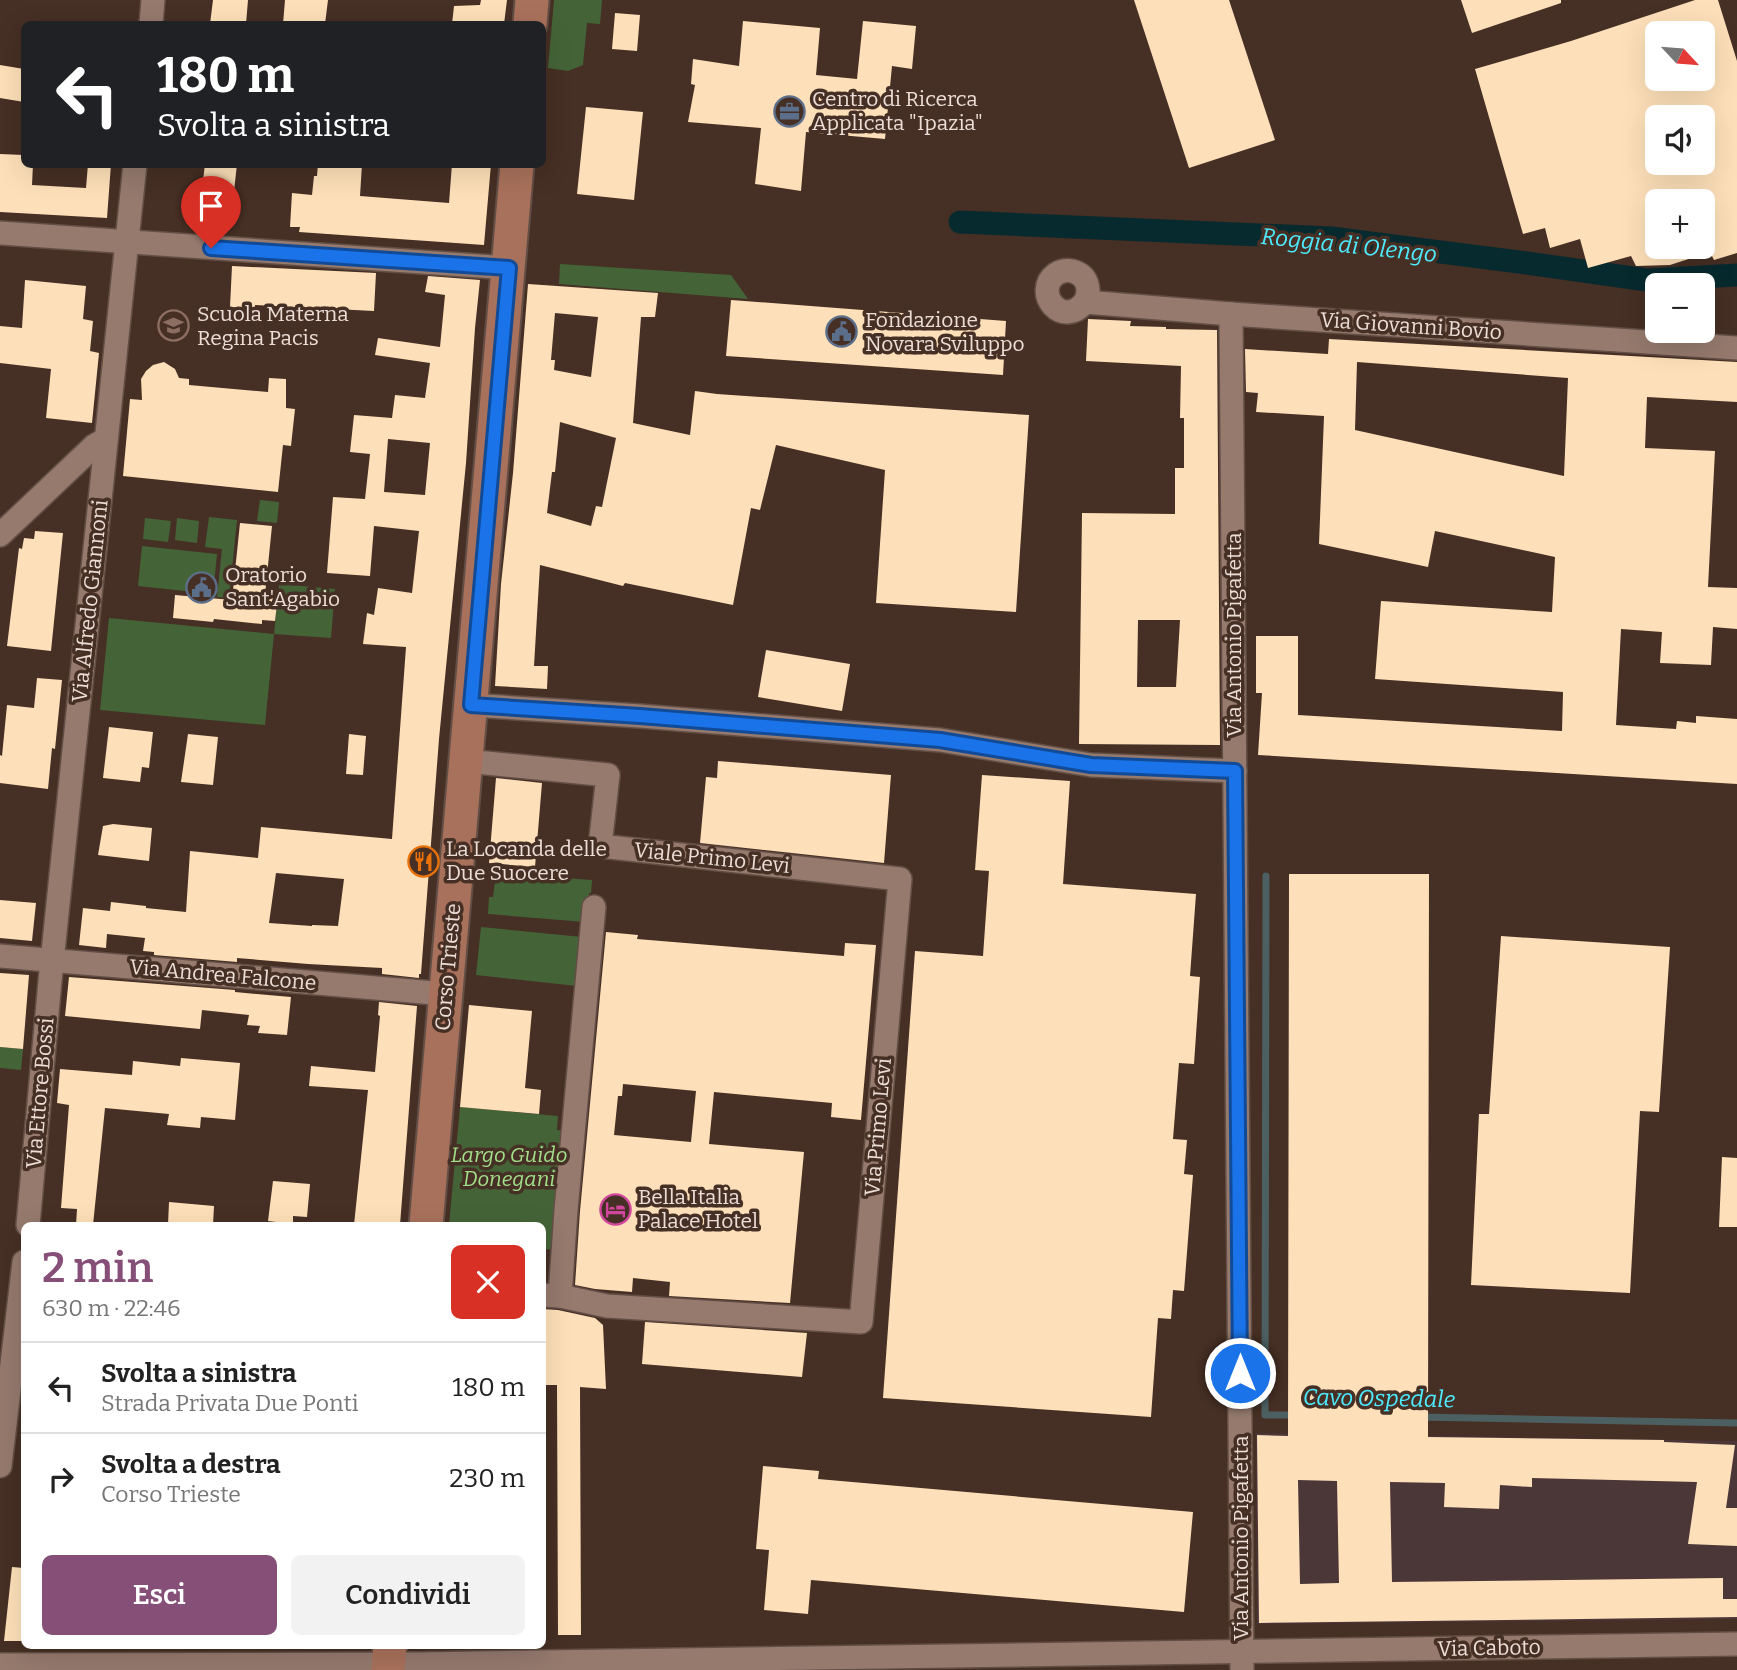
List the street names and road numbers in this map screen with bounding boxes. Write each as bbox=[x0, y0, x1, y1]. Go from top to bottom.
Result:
street label: Via Giovanni Bovio bbox=[1319, 307, 1503, 345]
street label: Via Alfredo Giannoni bbox=[66, 498, 114, 704]
street label: Via Antonio Pigafetta bbox=[1221, 532, 1247, 737]
street label: Viale Primo Levi bbox=[633, 837, 791, 879]
street label: Corso Trieste bbox=[429, 902, 467, 1032]
street label: Via Andrea Falcone bbox=[129, 954, 317, 996]
street label: Via Ettore Bossi bbox=[20, 1017, 60, 1169]
street label: Via Primo Levi bbox=[859, 1057, 897, 1197]
street label: Via Antonio Pigafetta bbox=[1228, 1435, 1254, 1640]
street label: Via Caboto bbox=[1437, 1634, 1541, 1662]

